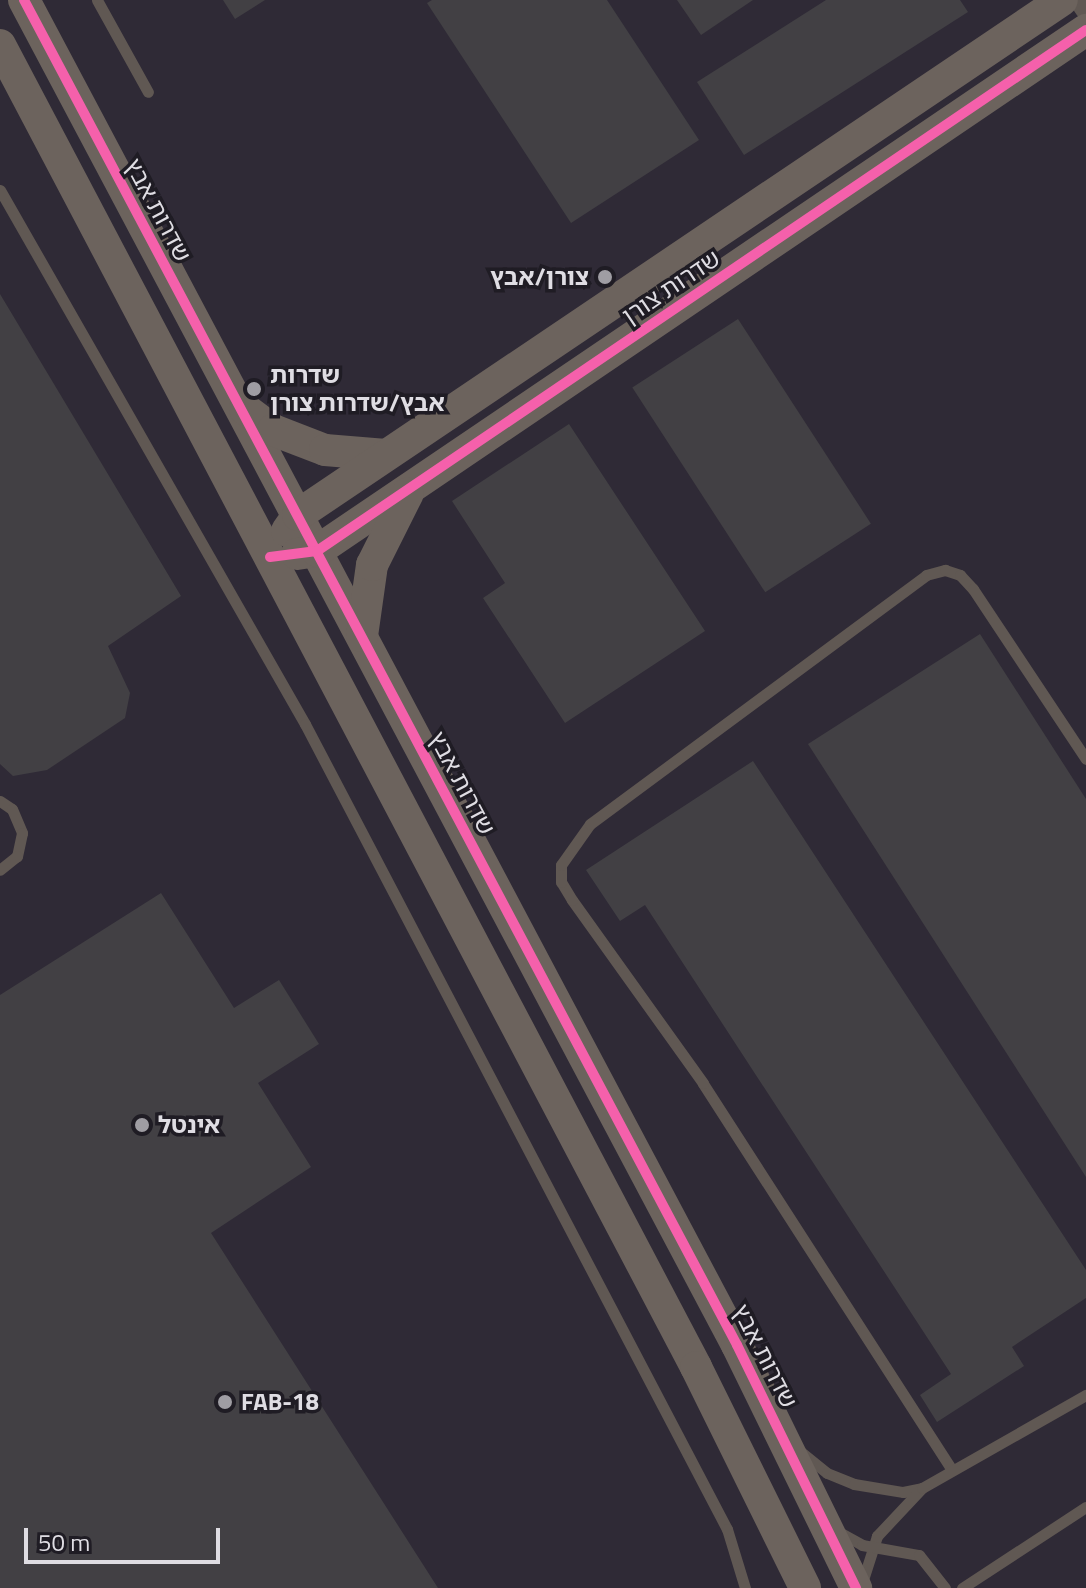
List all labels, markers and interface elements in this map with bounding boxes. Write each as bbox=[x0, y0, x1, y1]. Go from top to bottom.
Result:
street label: שדרות אבץ bbox=[119, 153, 197, 267]
street label: שדרות צורן bbox=[617, 244, 725, 330]
place label: צורן/אבץ bbox=[490, 263, 589, 291]
marker: צורן/אבץ bbox=[596, 268, 614, 286]
place label: שדרות אבץ/שדרות צורן bbox=[270, 361, 445, 417]
marker: שדרות אבץ/שדרות צורן bbox=[245, 380, 263, 398]
street label: שדרות אבץ bbox=[423, 726, 501, 840]
place label: אינטל bbox=[158, 1111, 220, 1139]
marker: אינטל bbox=[133, 1116, 151, 1134]
street label: שדרות אבץ bbox=[727, 1299, 803, 1413]
place label: FAB-18 bbox=[241, 1388, 319, 1416]
marker: FAB-18 bbox=[216, 1393, 234, 1411]
scale bar bbox=[28, 1512, 224, 1562]
text: 50 m bbox=[38, 1524, 90, 1560]

